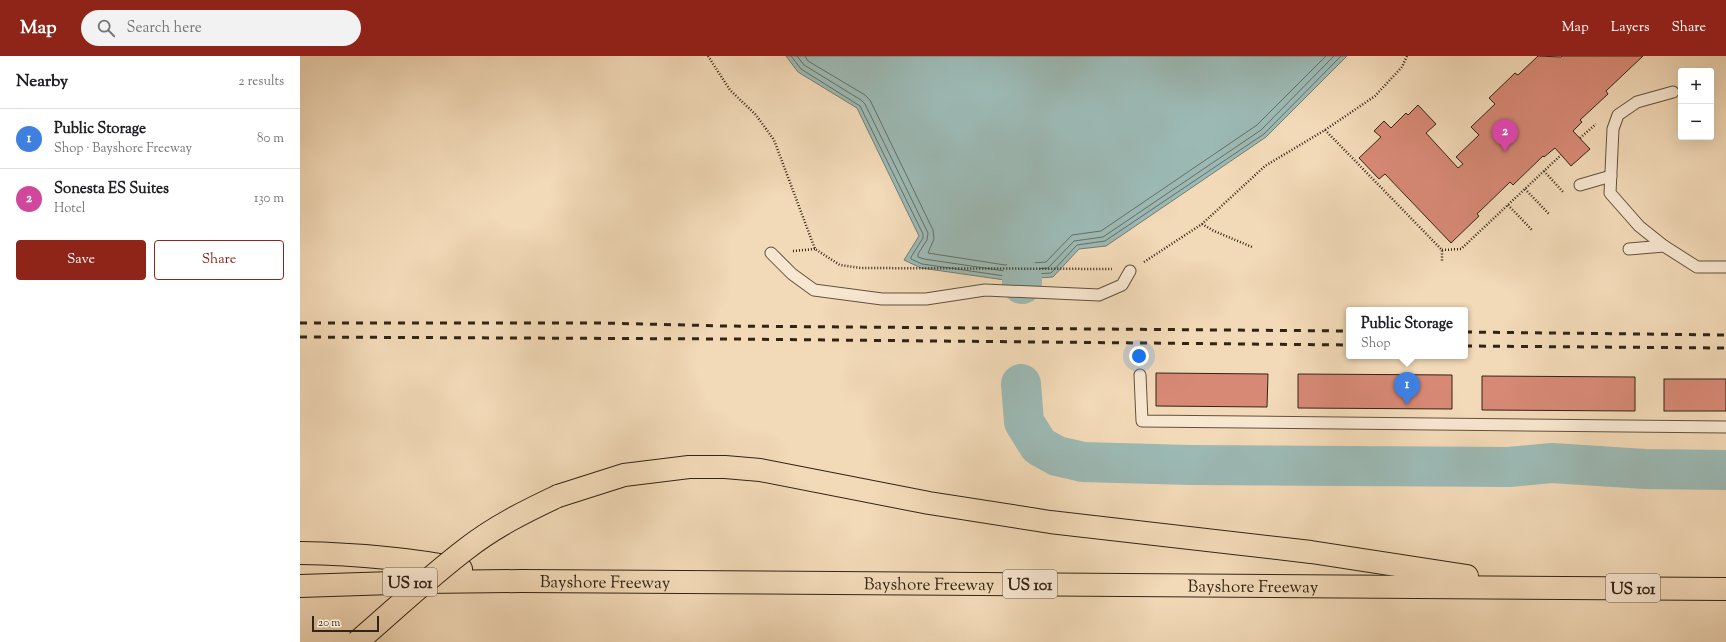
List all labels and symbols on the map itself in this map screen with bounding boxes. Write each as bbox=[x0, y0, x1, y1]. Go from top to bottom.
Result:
pin: 2 bbox=[1492, 119, 1518, 152]
your location bbox=[1129, 346, 1149, 366]
pin: 1 bbox=[1394, 372, 1420, 405]
road number: US 101 bbox=[383, 568, 437, 596]
road number: US 101 bbox=[1003, 570, 1057, 598]
street label: Bayshore Freeway bbox=[540, 571, 671, 596]
street label: Bayshore Freeway bbox=[864, 573, 995, 598]
road number: US 101 bbox=[1606, 574, 1660, 602]
street label: Bayshore Freeway bbox=[1188, 575, 1319, 600]
scale bar bbox=[312, 614, 379, 633]

